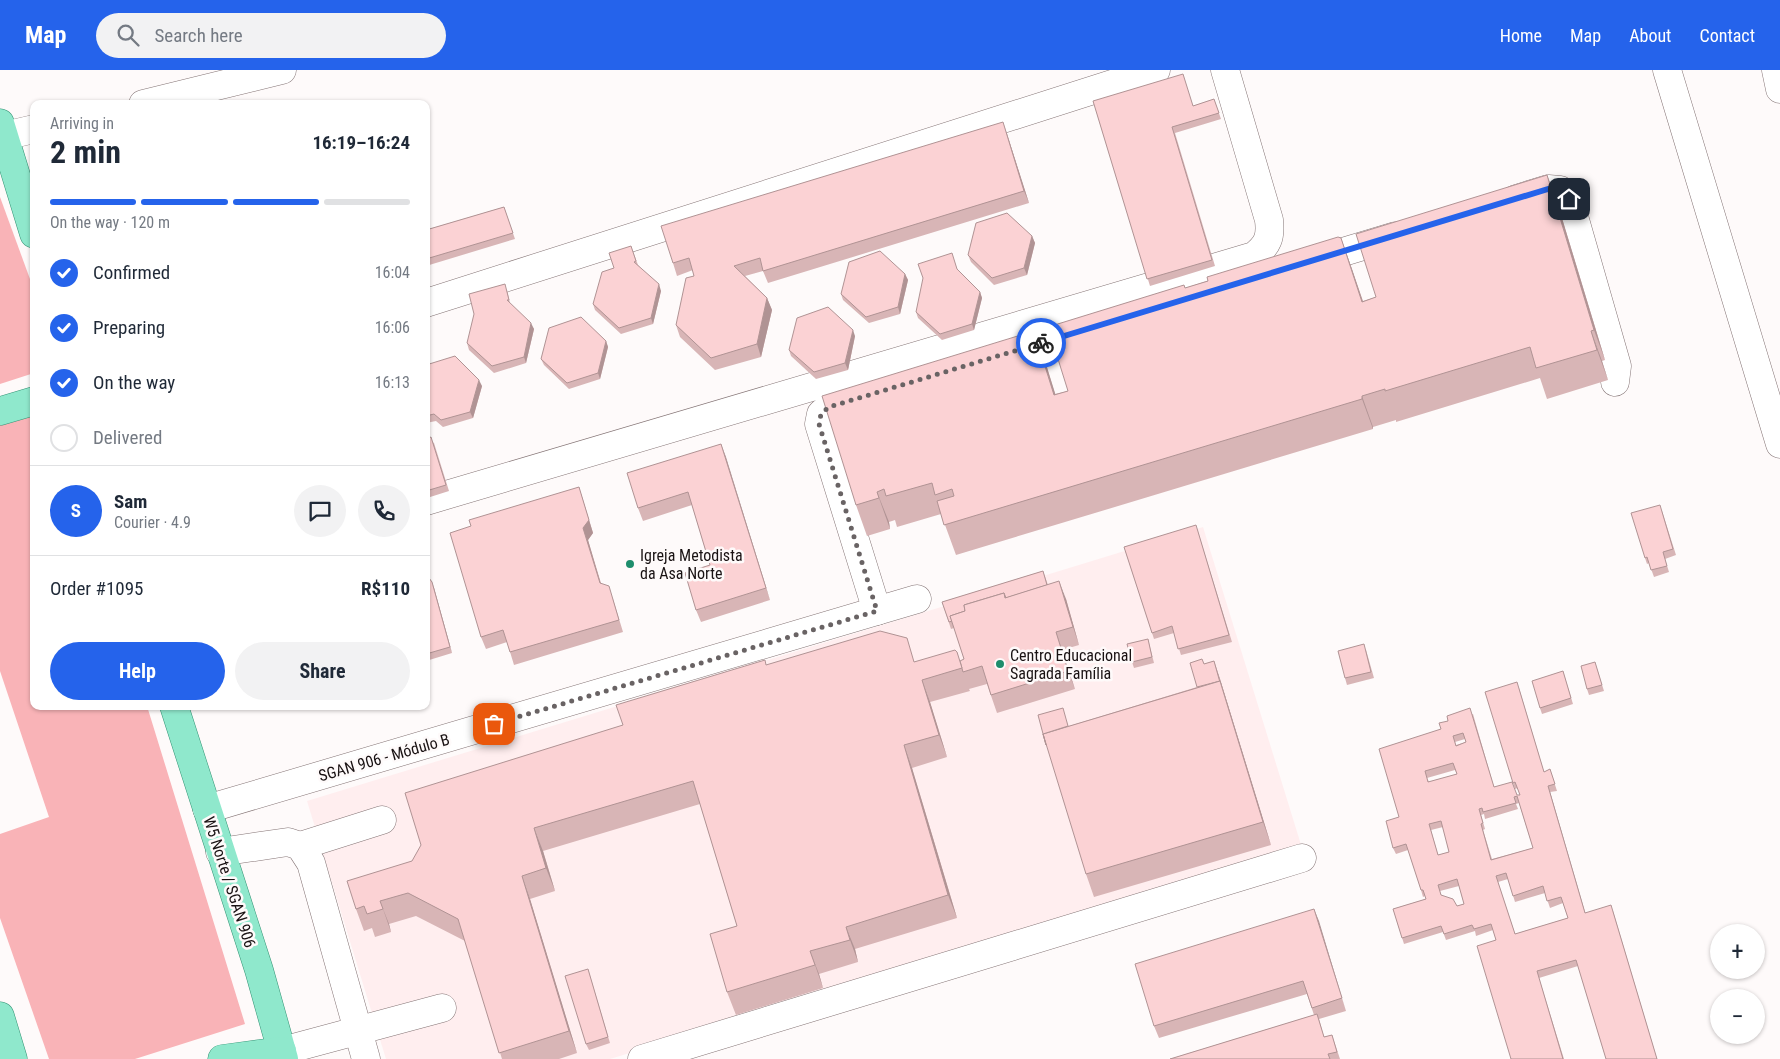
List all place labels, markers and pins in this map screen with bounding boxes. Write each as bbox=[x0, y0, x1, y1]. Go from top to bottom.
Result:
pin bbox=[1548, 178, 1590, 220]
place label: Igreja Metodista da Asa Norte bbox=[640, 546, 743, 583]
marker: Igreja Metodista da Asa Norte bbox=[624, 558, 636, 570]
place label: Centro Educacional Sagrada Família bbox=[1010, 646, 1132, 683]
marker: Centro Educacional Sagrada Família bbox=[994, 658, 1006, 670]
pin bbox=[473, 703, 515, 745]

